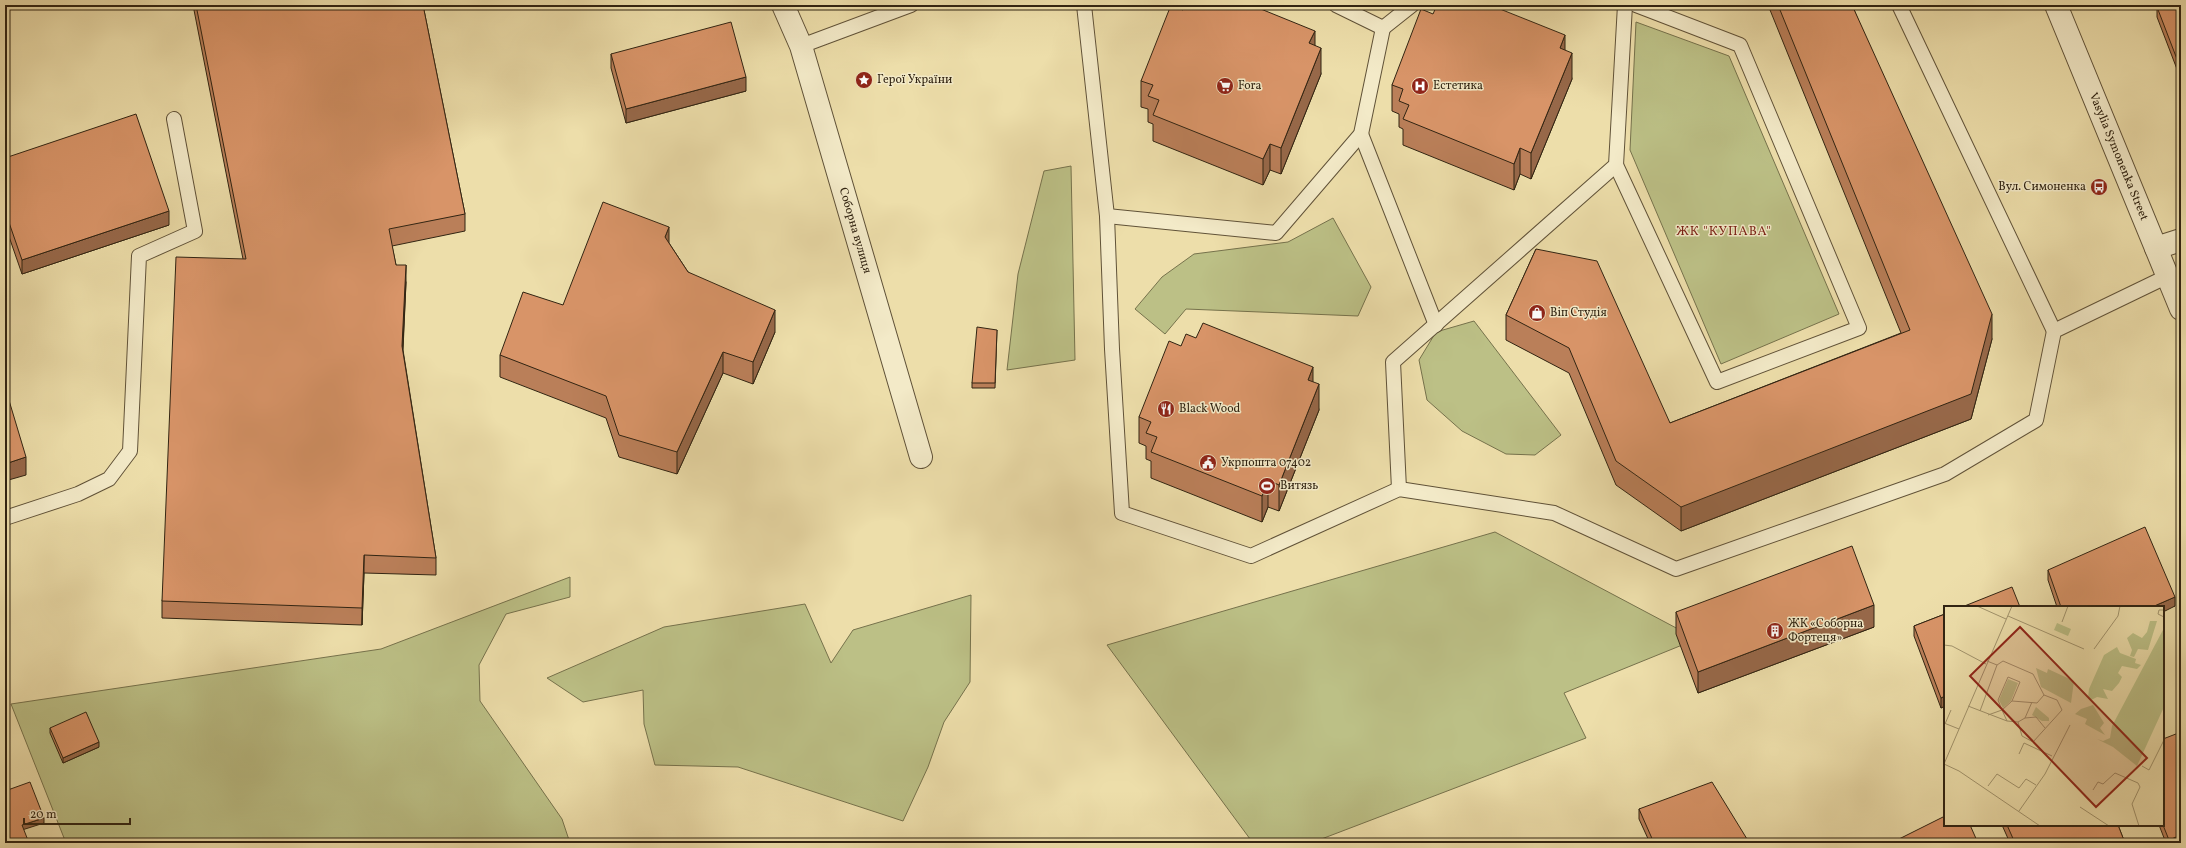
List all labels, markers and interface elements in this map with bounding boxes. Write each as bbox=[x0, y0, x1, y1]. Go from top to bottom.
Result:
place icon: Герої України bbox=[854, 70, 874, 90]
place label: Герої України bbox=[877, 72, 952, 88]
supermarket icon: Fora bbox=[1215, 76, 1235, 96]
hospital icon: Естетика bbox=[1410, 76, 1430, 96]
place label: Fora bbox=[1238, 78, 1262, 94]
place label: Естетика bbox=[1433, 78, 1483, 94]
street label: Vasylia Symonenka Street bbox=[2085, 90, 2152, 223]
bus stop icon: Вул. Симоненка bbox=[2089, 177, 2109, 197]
place label: Вул. Симоненка bbox=[1998, 179, 2086, 195]
street label: Соборна вулиця bbox=[835, 186, 875, 275]
district label: ЖК "КУПАВА" bbox=[1676, 223, 1772, 241]
shop icon: Віп Студія bbox=[1527, 303, 1547, 323]
place label: Віп Студія bbox=[1550, 305, 1607, 321]
restaurant icon: Black Wood bbox=[1156, 399, 1176, 419]
place label: Black Wood bbox=[1179, 401, 1241, 417]
public building icon: Укрпошта 07402 bbox=[1198, 453, 1218, 473]
place label: Укрпошта 07402 bbox=[1221, 455, 1311, 471]
sports icon: Витязь bbox=[1257, 476, 1277, 496]
place label: Витязь bbox=[1280, 478, 1318, 494]
inset map bbox=[1944, 606, 2164, 826]
place label: ЖК «Соборна Фортеця» bbox=[1788, 616, 1863, 646]
building icon: ЖК «Соборна Фортеця» bbox=[1765, 621, 1785, 641]
scale bar bbox=[24, 800, 130, 826]
text: 20 m bbox=[30, 807, 57, 823]

